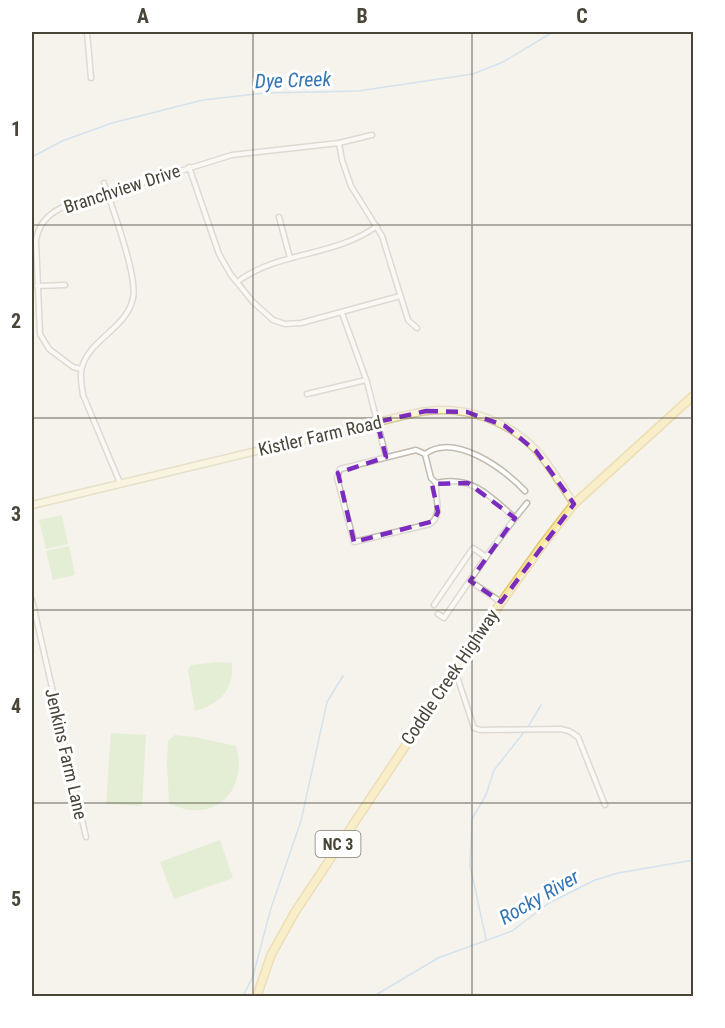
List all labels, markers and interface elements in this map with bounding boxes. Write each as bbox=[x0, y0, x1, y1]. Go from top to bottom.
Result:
text: A bbox=[137, 4, 149, 28]
text: B bbox=[356, 4, 368, 28]
text: C bbox=[576, 4, 588, 28]
water label: Dye Creek bbox=[254, 67, 333, 93]
text: 1 bbox=[11, 117, 21, 141]
street label: Branchview Drive bbox=[61, 160, 183, 217]
text: 2 bbox=[11, 309, 21, 333]
street label: Kistler Farm Road bbox=[256, 411, 384, 460]
text: 3 bbox=[11, 502, 21, 526]
street label: Coddle Creek Highway bbox=[396, 605, 503, 749]
street label: Jenkins Farm Lane bbox=[41, 686, 92, 821]
text: 4 bbox=[11, 694, 21, 718]
road number: NC 3 bbox=[316, 831, 360, 857]
water label: Rocky River bbox=[495, 864, 584, 929]
text: 5 bbox=[11, 887, 21, 911]

